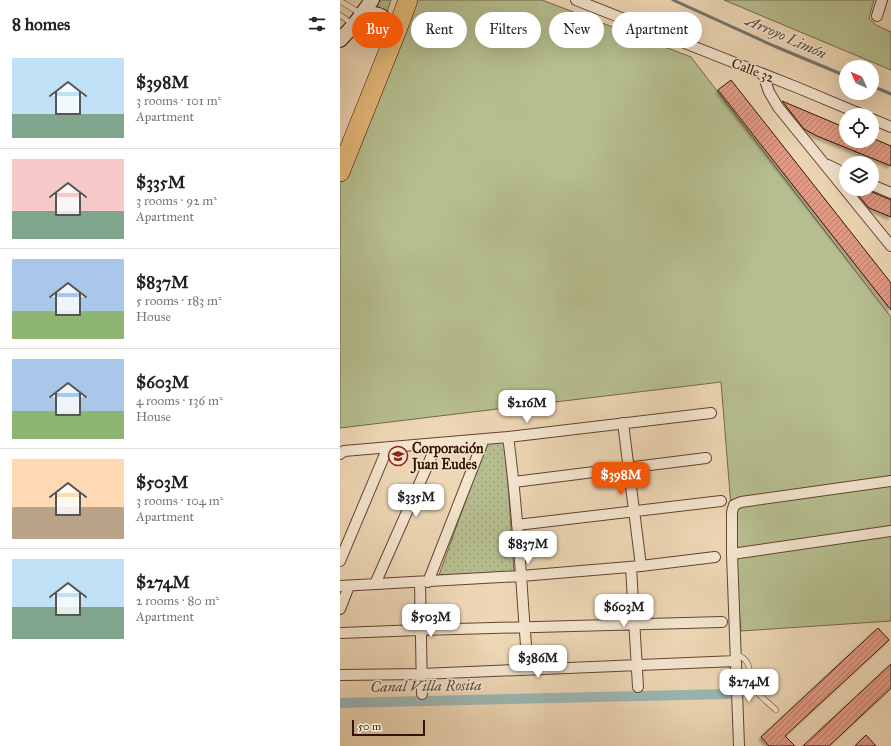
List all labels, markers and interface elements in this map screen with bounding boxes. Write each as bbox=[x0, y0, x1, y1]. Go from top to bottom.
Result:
water label: Arroyo Limón bbox=[741, 10, 829, 63]
chip: Buy bbox=[352, 12, 403, 48]
chip: Rent bbox=[411, 12, 467, 48]
chip: Filters bbox=[475, 12, 541, 48]
chip: New bbox=[549, 12, 604, 48]
chip: Apartment bbox=[612, 12, 702, 48]
icon: filters bbox=[306, 13, 328, 35]
text: 8 homes bbox=[12, 14, 70, 35]
street label: Calle 32 bbox=[729, 55, 777, 86]
north arrow bbox=[839, 60, 879, 100]
map controls bbox=[839, 60, 879, 196]
text: $398M bbox=[136, 72, 189, 93]
icon: home bbox=[44, 74, 92, 122]
text: 3 rooms · 101 m² bbox=[136, 93, 221, 109]
button: locate bbox=[839, 108, 879, 148]
text: Apartment bbox=[136, 109, 194, 125]
button: layers bbox=[839, 156, 879, 196]
text: $335M bbox=[136, 172, 185, 193]
icon: home bbox=[44, 175, 92, 223]
text: 3 rooms · 92 m² bbox=[136, 193, 217, 209]
text: Apartment bbox=[136, 209, 194, 225]
text: $837M bbox=[136, 272, 189, 293]
icon: home bbox=[44, 275, 92, 323]
text: 5 rooms · 183 m² bbox=[136, 293, 222, 309]
text: House bbox=[136, 309, 171, 325]
text: $603M bbox=[136, 372, 189, 393]
icon: home bbox=[44, 375, 92, 423]
pin: $216M bbox=[499, 390, 555, 424]
text: 4 rooms · 136 m² bbox=[136, 393, 223, 409]
text: $216M bbox=[507, 395, 547, 411]
text: House bbox=[136, 409, 171, 425]
place label: Corporación Juan Eudes bbox=[410, 440, 484, 474]
school or university icon: Corporación Juan Eudes bbox=[387, 445, 409, 467]
pin: $398M bbox=[593, 462, 649, 496]
text: $398M bbox=[601, 467, 641, 483]
text: $503M bbox=[136, 472, 188, 493]
icon: home bbox=[44, 475, 92, 523]
pin: $335M bbox=[388, 484, 444, 518]
text: $335M bbox=[397, 489, 435, 505]
text: 3 rooms · 104 m² bbox=[136, 493, 224, 509]
text: Apartment bbox=[136, 509, 194, 525]
pin: $837M bbox=[500, 531, 556, 565]
text: $837M bbox=[508, 536, 548, 552]
text: $274M bbox=[136, 572, 190, 593]
icon: home bbox=[44, 575, 92, 623]
text: 2 rooms · 80 m² bbox=[136, 593, 219, 609]
pin: $603M bbox=[596, 594, 652, 628]
text: $603M bbox=[604, 599, 644, 615]
pin: $503M bbox=[403, 604, 459, 638]
text: Apartment bbox=[136, 609, 194, 625]
text: $503M bbox=[411, 609, 451, 625]
pin: $386M bbox=[510, 645, 566, 679]
text: $386M bbox=[518, 650, 558, 666]
pin: $274M bbox=[721, 669, 777, 703]
text: $274M bbox=[728, 674, 770, 690]
water label: Canal Villa Rosita bbox=[370, 676, 482, 696]
scale bar bbox=[352, 718, 425, 737]
text: 50 m bbox=[358, 720, 381, 733]

